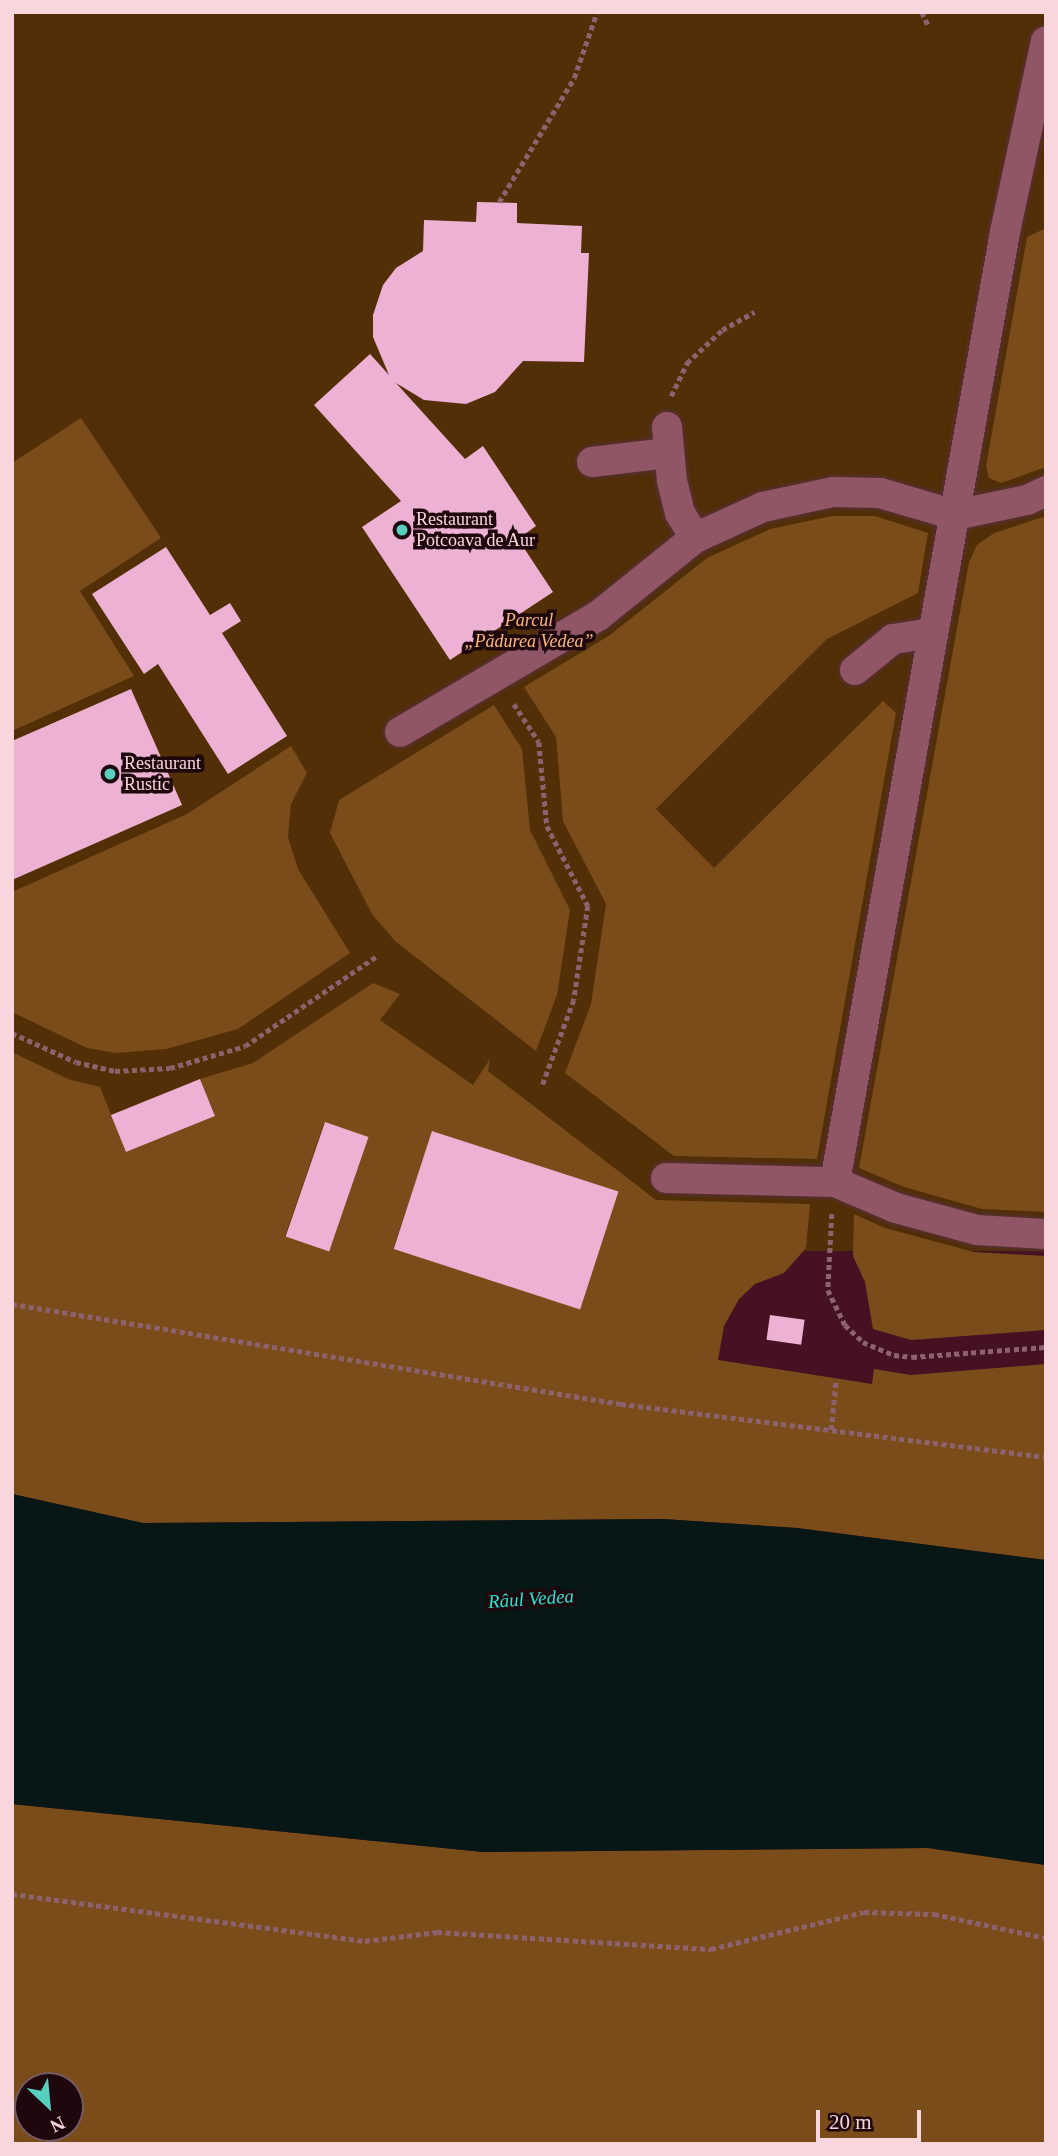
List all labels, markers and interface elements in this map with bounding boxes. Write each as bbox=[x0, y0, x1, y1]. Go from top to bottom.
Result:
place label: Restaurant Potcoava de Aur bbox=[416, 509, 536, 552]
marker: Restaurant Potcoava de Aur bbox=[394, 522, 410, 538]
park label: Parcul „Pădurea Vedea” bbox=[465, 610, 593, 652]
place label: Restaurant Rustic bbox=[124, 753, 201, 796]
marker: Restaurant Rustic bbox=[102, 766, 118, 782]
water label: Râul Vedea bbox=[487, 1585, 575, 1613]
north arrow bbox=[14, 2072, 84, 2142]
scale bar bbox=[820, 2096, 925, 2140]
text: 20 m bbox=[829, 2110, 872, 2134]
text: N bbox=[47, 2112, 68, 2137]

